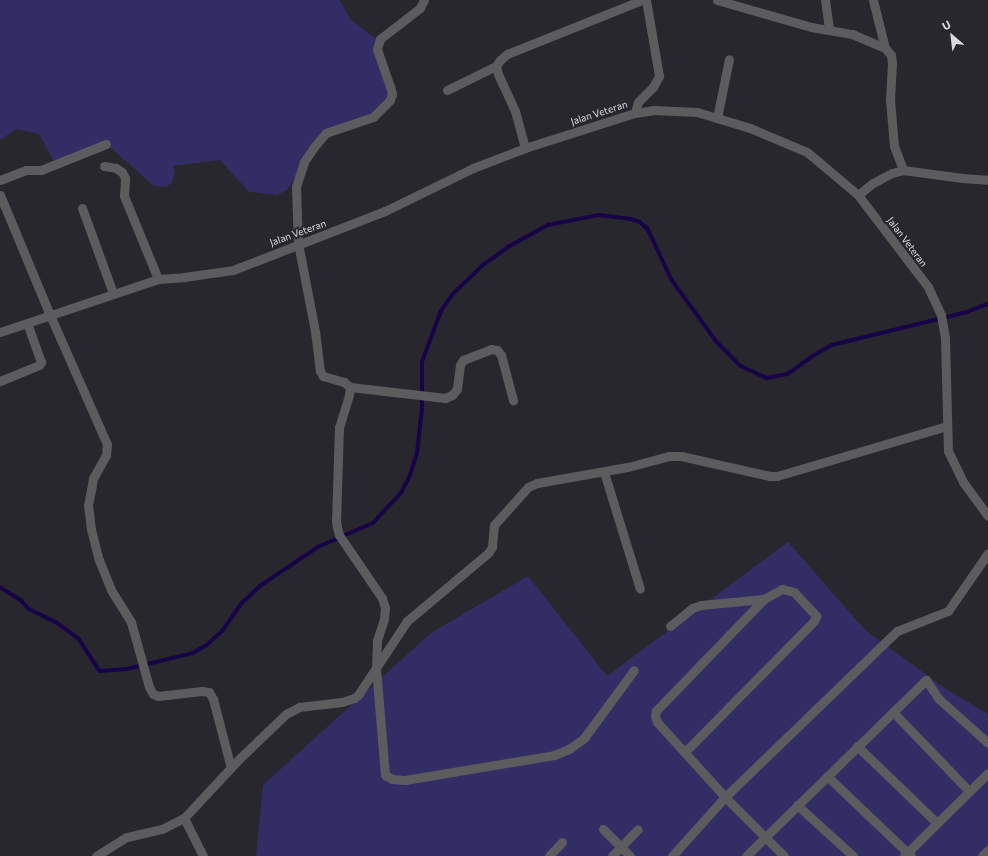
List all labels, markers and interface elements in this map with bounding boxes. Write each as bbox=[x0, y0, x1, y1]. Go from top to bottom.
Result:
north arrow bbox=[932, 16, 972, 56]
text: U bbox=[940, 17, 953, 33]
street label: Jalan Veteran bbox=[569, 98, 629, 128]
street label: Jalan Veteran bbox=[884, 215, 930, 269]
street label: Jalan Veteran bbox=[268, 217, 328, 249]

